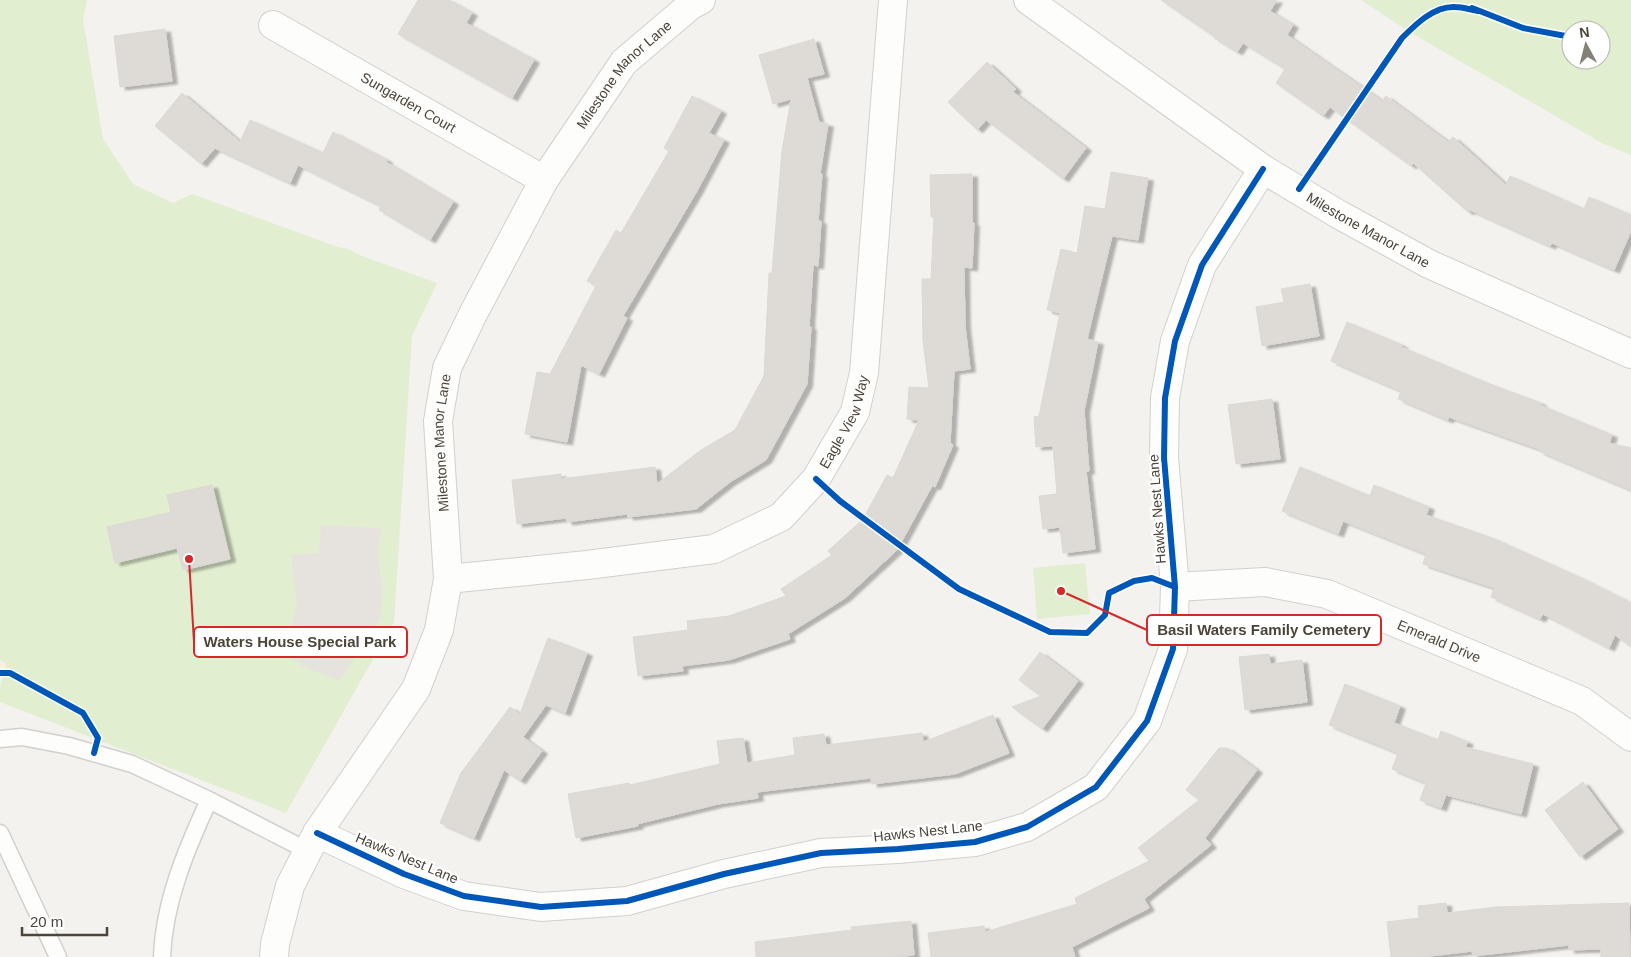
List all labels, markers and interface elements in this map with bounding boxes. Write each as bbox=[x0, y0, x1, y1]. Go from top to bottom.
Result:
street label: Milestone Manor Lane bbox=[573, 17, 675, 132]
north arrow bbox=[1561, 20, 1611, 70]
text: N bbox=[1578, 24, 1590, 41]
street label: Sungarden Court bbox=[358, 69, 459, 136]
street label: Milestone Manor Lane bbox=[1304, 189, 1433, 271]
street label: Milestone Manor Lane bbox=[430, 372, 454, 512]
street label: Eagle View Way bbox=[816, 374, 871, 471]
street label: Hawks Nest Lane bbox=[1145, 454, 1169, 564]
callout: Basil Waters Family Cemetery bbox=[1147, 615, 1381, 645]
street label: Emerald Drive bbox=[1395, 617, 1483, 666]
text: Basil Waters Family Cemetery bbox=[1157, 621, 1372, 638]
callout: Waters House Special Park bbox=[194, 627, 407, 657]
text: Waters House Special Park bbox=[204, 633, 397, 650]
street label: Hawks Nest Lane bbox=[873, 817, 984, 845]
street label: Hawks Nest Lane bbox=[353, 829, 461, 887]
scale bar bbox=[22, 904, 108, 936]
text: 20 m bbox=[30, 913, 63, 930]

